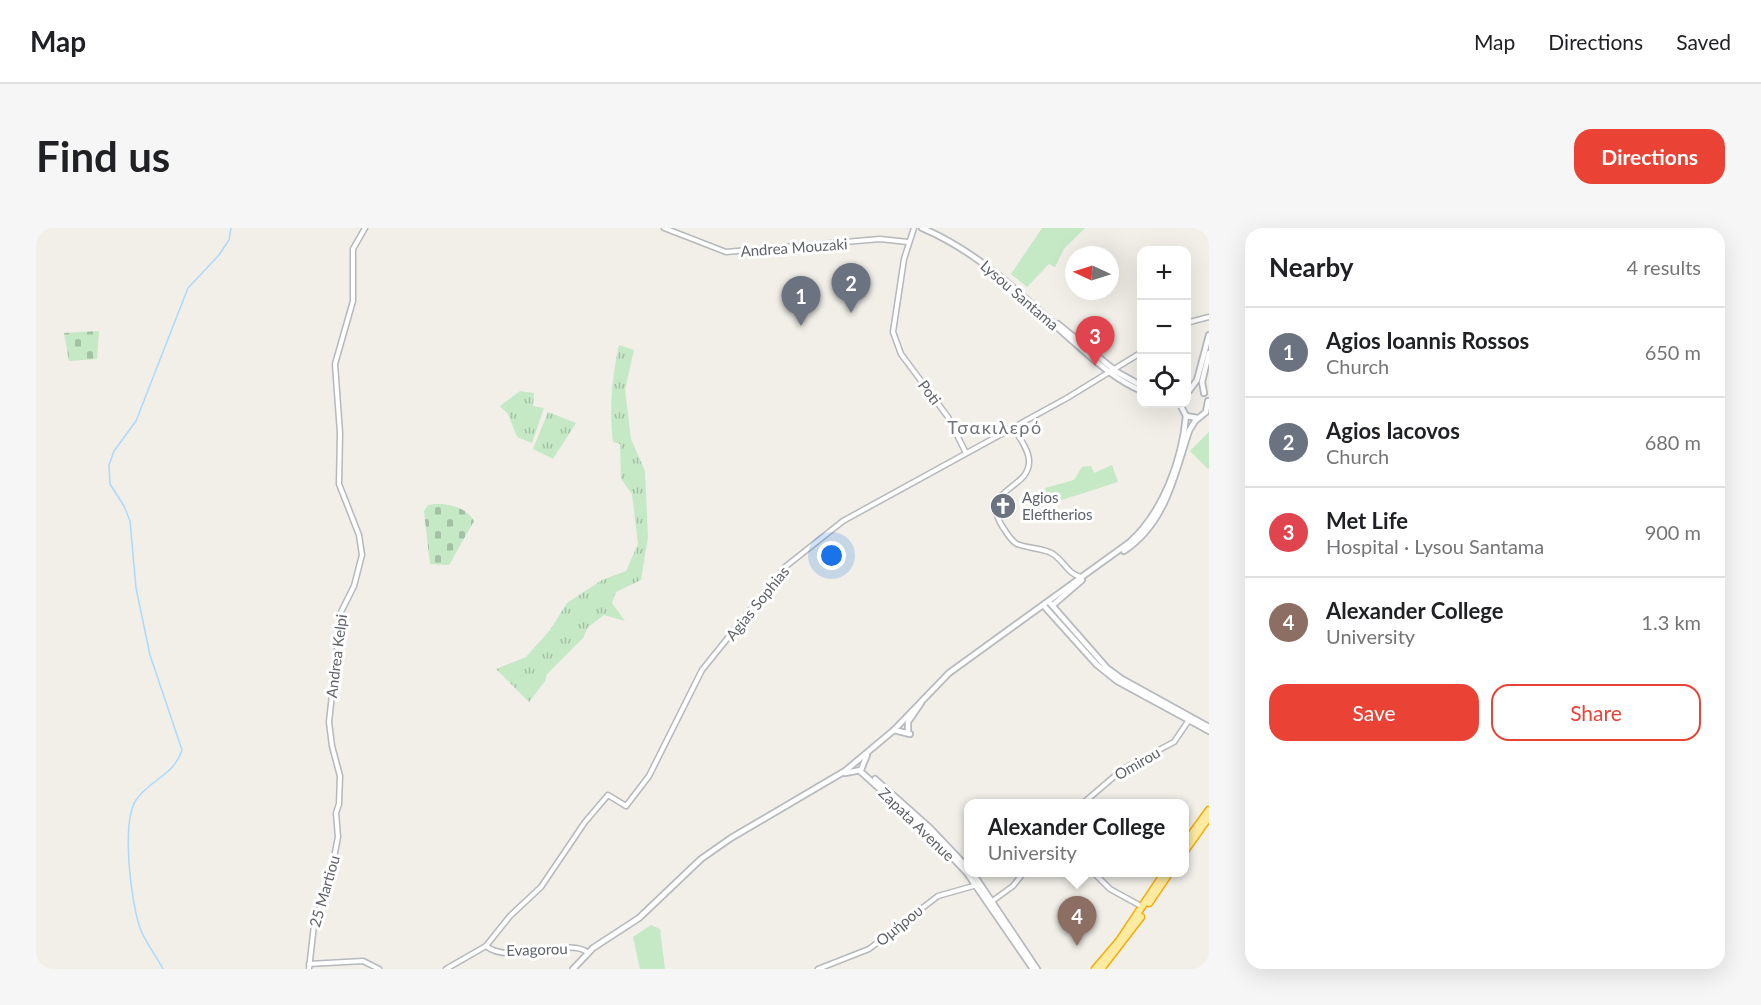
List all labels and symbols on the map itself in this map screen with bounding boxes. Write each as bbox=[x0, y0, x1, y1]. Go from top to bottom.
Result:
street label: Andrea Mouzaki bbox=[740, 234, 848, 260]
north arrow bbox=[1065, 246, 1119, 300]
street label: Lysou Santama bbox=[977, 256, 1063, 334]
pin: 2 bbox=[832, 264, 870, 313]
pin: 1 bbox=[782, 276, 820, 326]
pin: 3 bbox=[1076, 316, 1114, 366]
street label: Poti bbox=[915, 376, 945, 408]
district label: Τσακιλερό bbox=[947, 416, 1043, 438]
place label: Agios Eleftherios bbox=[1022, 488, 1093, 523]
church icon: Agios Eleftherios bbox=[988, 491, 1018, 521]
your location bbox=[817, 541, 846, 570]
street label: Agias Sophias bbox=[722, 562, 792, 644]
street label: Andrea Kelpi bbox=[322, 613, 350, 699]
street label: Omirou bbox=[1111, 743, 1163, 783]
street label: Zapata Avenue bbox=[875, 783, 959, 865]
street label: 25 Martiou bbox=[305, 853, 343, 929]
pin: 4 bbox=[1058, 896, 1096, 946]
street label: Ομήρου bbox=[872, 901, 926, 949]
street label: Evagorou bbox=[506, 939, 568, 959]

